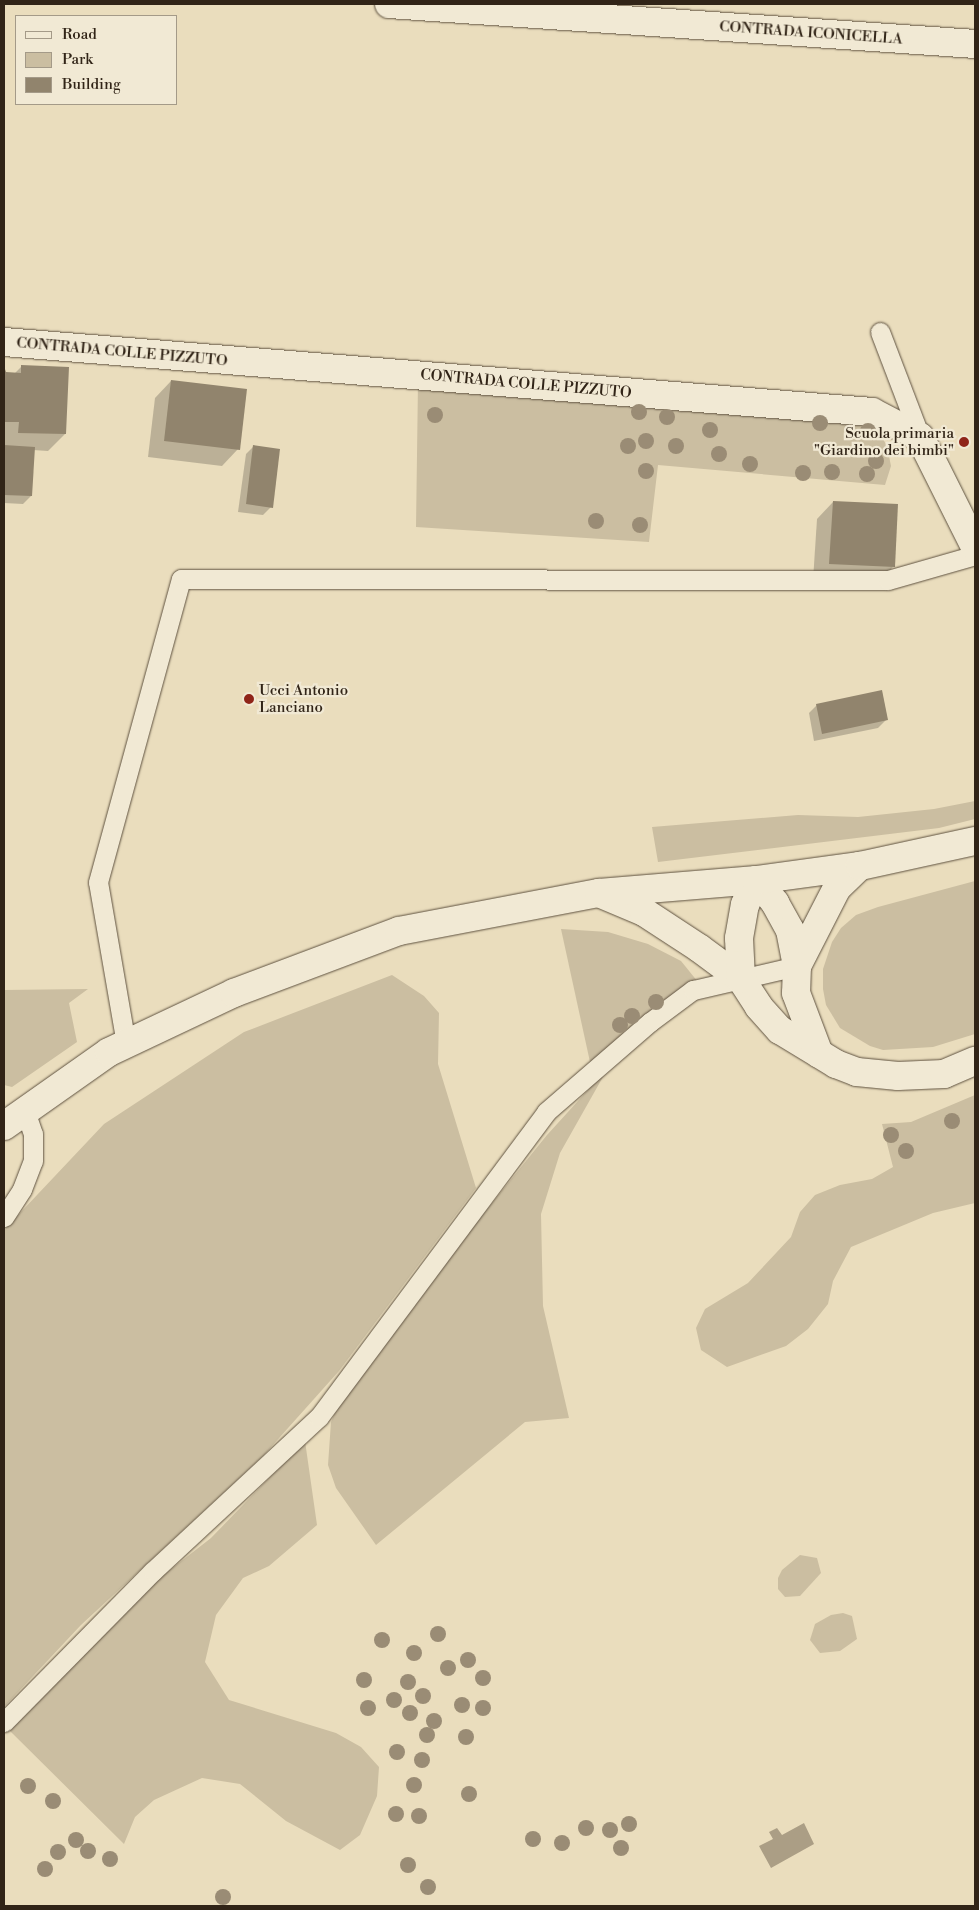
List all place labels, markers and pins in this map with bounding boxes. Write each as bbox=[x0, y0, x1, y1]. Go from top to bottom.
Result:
place label: Scuola primaria "Giardino dei bimbi" bbox=[814, 424, 954, 459]
marker: Scuola primaria "Giardino dei bimbi" bbox=[958, 436, 970, 448]
place label: Ucci Antonio Lanciano bbox=[259, 681, 348, 716]
marker: Ucci Antonio Lanciano bbox=[243, 693, 255, 705]

